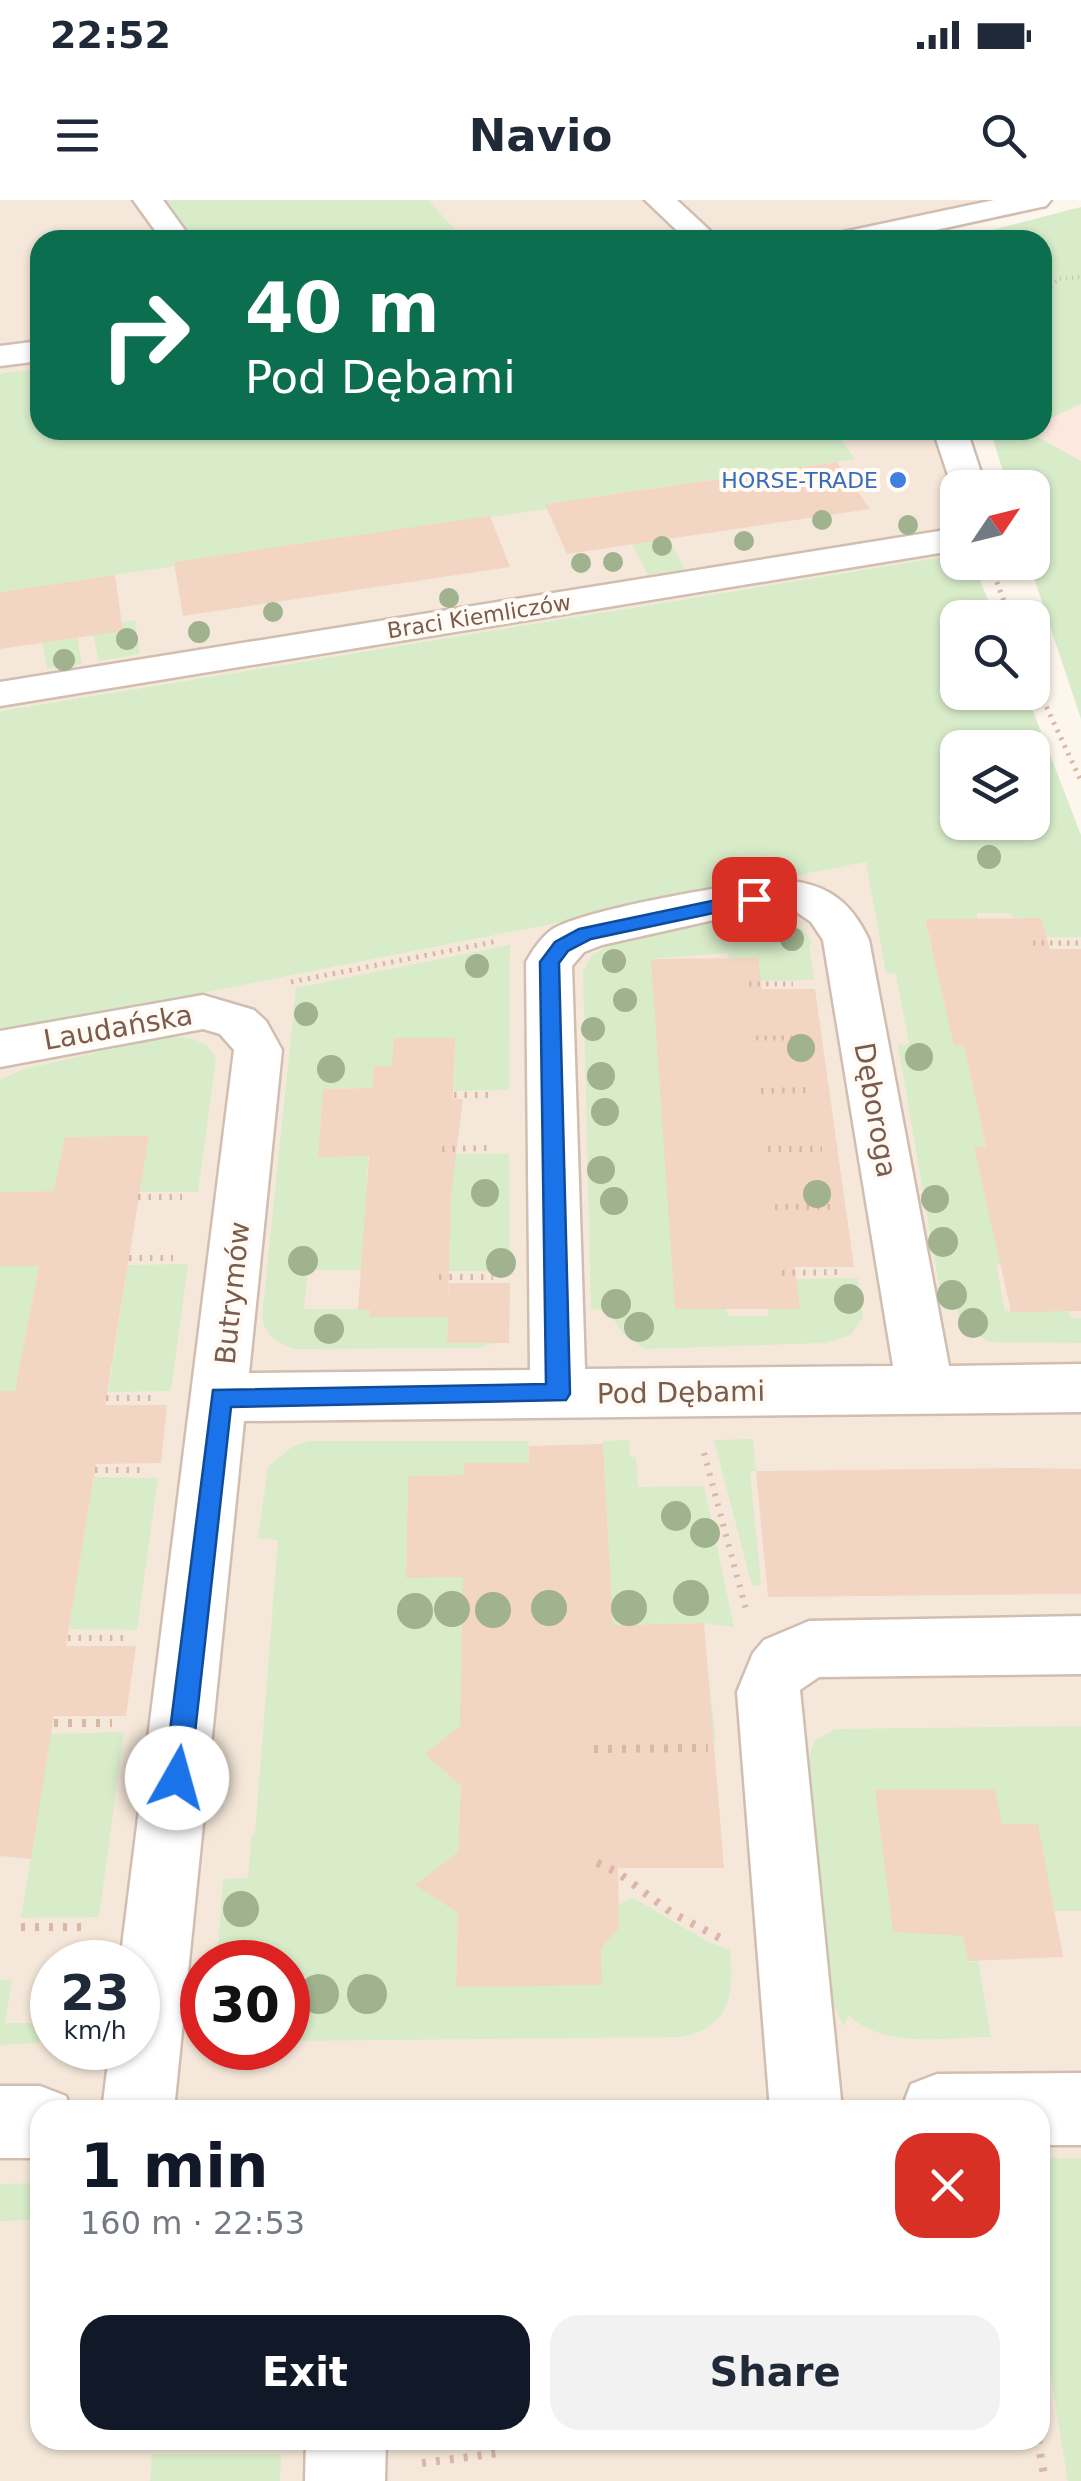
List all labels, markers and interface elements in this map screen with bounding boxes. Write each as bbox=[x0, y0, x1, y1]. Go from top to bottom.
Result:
text: 22:52 bbox=[50, 13, 171, 57]
icon: menu bbox=[50, 108, 105, 163]
icon: search bbox=[976, 108, 1031, 163]
text: Navio bbox=[469, 109, 612, 162]
text: 40 m bbox=[245, 267, 440, 349]
icon: right bbox=[80, 270, 210, 400]
text: Pod Dębami bbox=[245, 351, 516, 404]
place label: HORSE-TRADE bbox=[721, 468, 878, 493]
marker: HORSE-TRADE bbox=[887, 469, 909, 491]
north arrow bbox=[940, 470, 1050, 580]
map controls bbox=[940, 470, 1050, 840]
street label: Braci Kiemliczów bbox=[385, 590, 573, 643]
button: search bbox=[940, 600, 1050, 710]
button: layers bbox=[940, 730, 1050, 840]
pin bbox=[712, 857, 797, 942]
icon: arrive bbox=[727, 872, 782, 927]
street label: Laudańska bbox=[41, 998, 195, 1057]
street label: Dęboroga bbox=[847, 1040, 904, 1180]
street label: Butrymów bbox=[209, 1220, 256, 1366]
street label: Pod Dębami bbox=[596, 1375, 766, 1410]
position arrow bbox=[125, 1726, 229, 1830]
speed limit sign: 30 bbox=[180, 1940, 310, 2070]
text: 23 bbox=[60, 1964, 130, 2022]
text: km/h bbox=[63, 2016, 127, 2045]
text: 1 min bbox=[80, 2131, 268, 2201]
button: close bbox=[895, 2133, 1000, 2238]
text: 160 m · 22:53 bbox=[80, 2204, 305, 2242]
button: Exit bbox=[80, 2315, 530, 2430]
button: Share bbox=[550, 2315, 1000, 2430]

